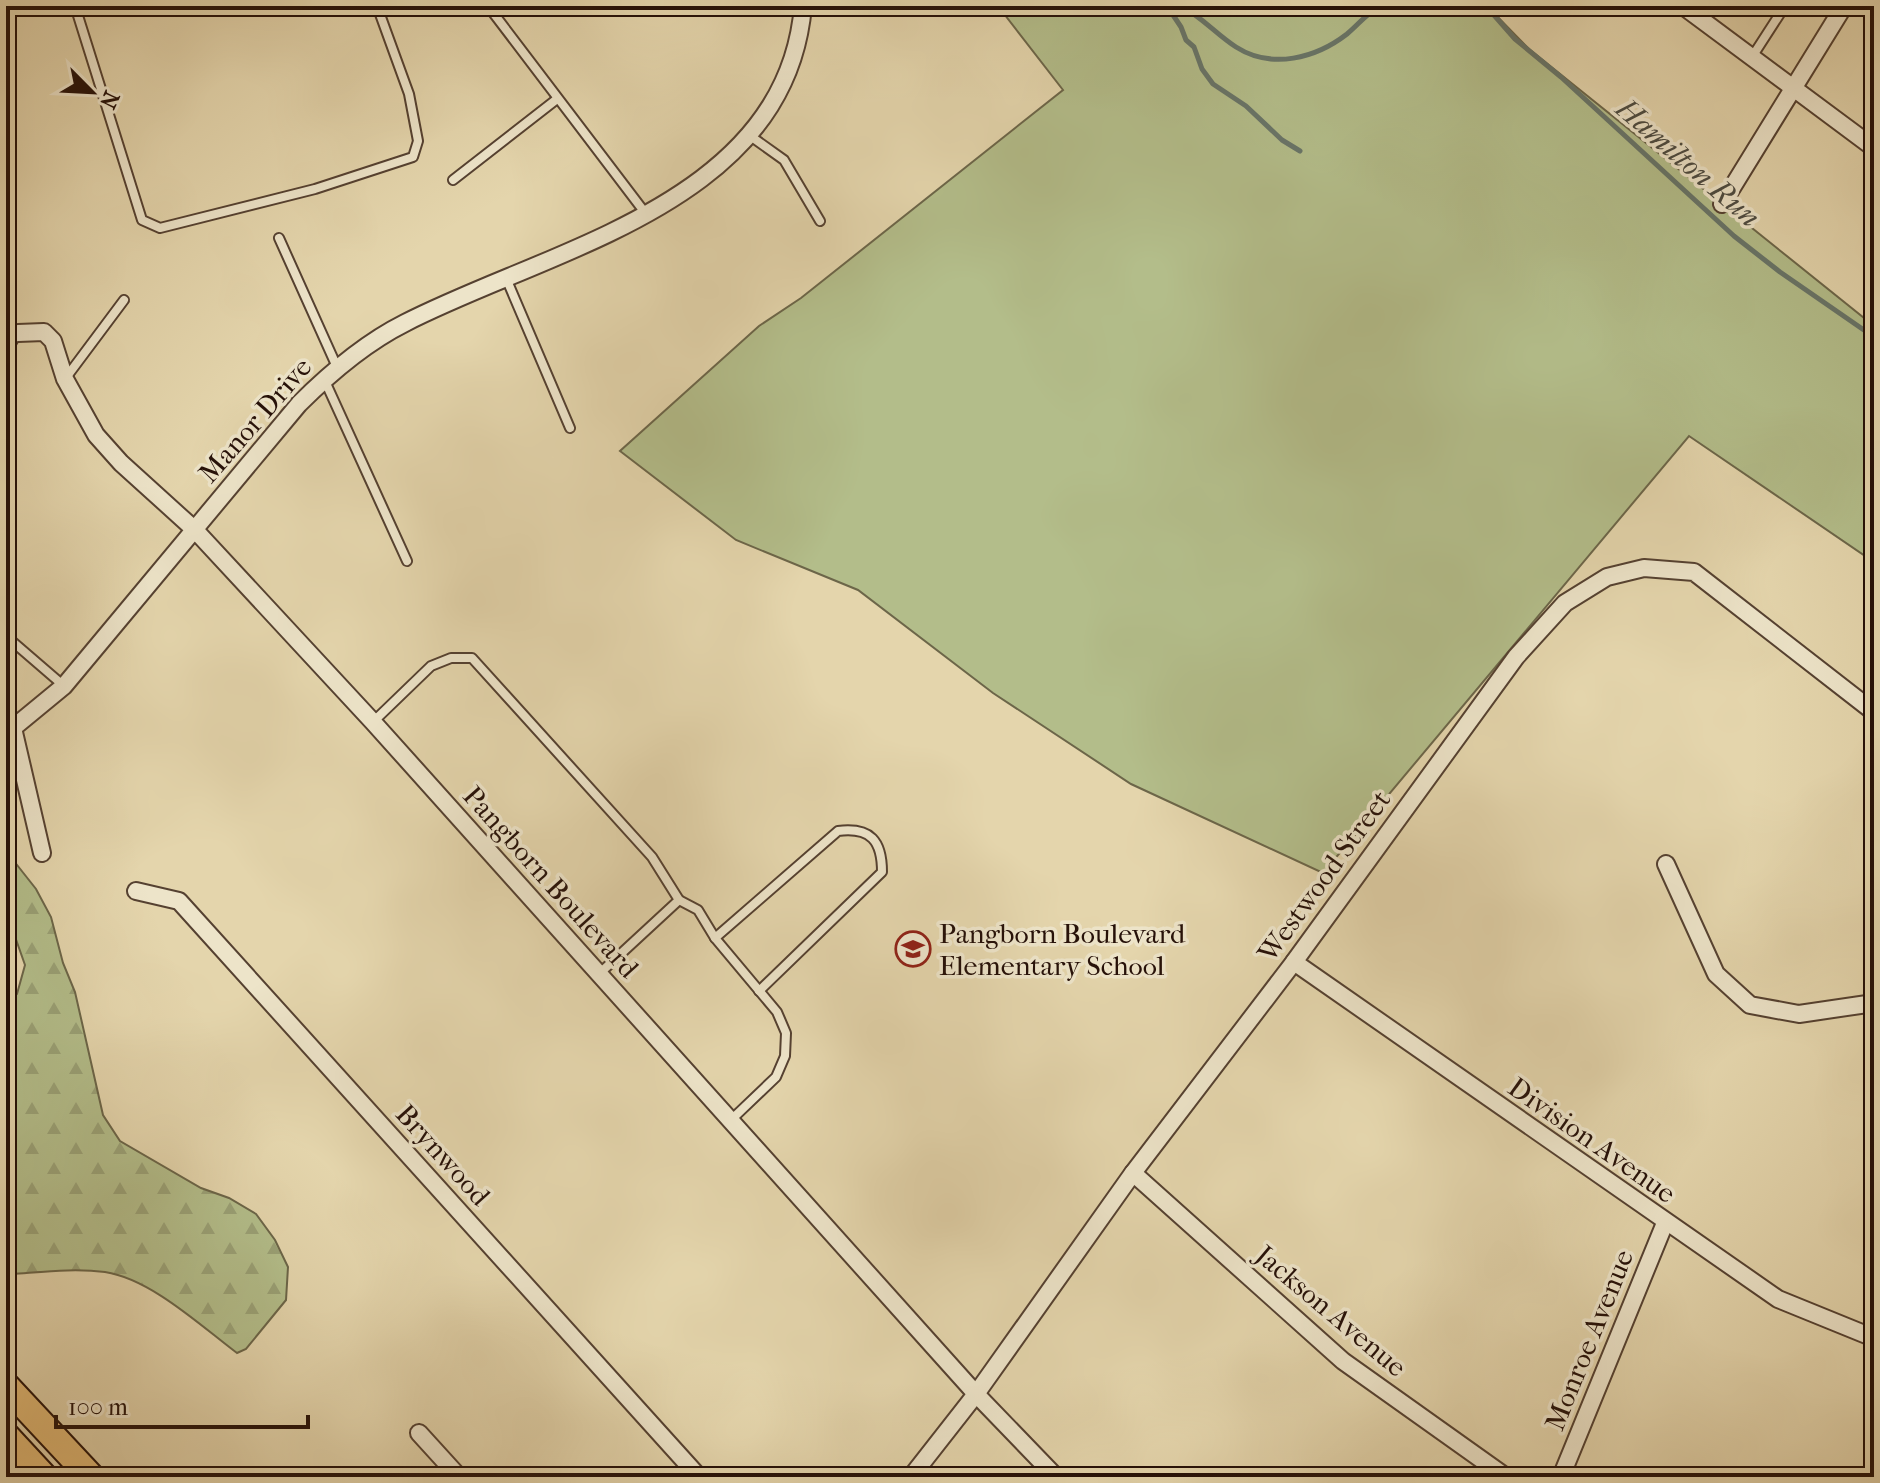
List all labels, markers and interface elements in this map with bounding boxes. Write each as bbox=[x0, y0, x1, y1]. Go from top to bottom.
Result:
north arrow bbox=[52, 52, 132, 132]
text: N bbox=[94, 87, 125, 113]
water label: Hamilton Run bbox=[1608, 91, 1767, 235]
street label: Manor Drive bbox=[192, 351, 318, 489]
street label: Pangborn Boulevard bbox=[456, 779, 646, 985]
street label: Westwood Street bbox=[1250, 784, 1397, 969]
place label: Pangborn Boulevard Elementary School bbox=[939, 917, 1186, 982]
school or university icon: Pangborn Boulevard Elementary School bbox=[894, 930, 932, 968]
street label: Division Avenue bbox=[1502, 1070, 1682, 1210]
street label: Brynwood bbox=[389, 1098, 497, 1213]
street label: Jackson Avenue bbox=[1247, 1237, 1413, 1384]
street label: Monroe Avenue bbox=[1538, 1245, 1640, 1435]
scale bar bbox=[56, 1379, 308, 1429]
text: 100 m bbox=[68, 1393, 128, 1421]

